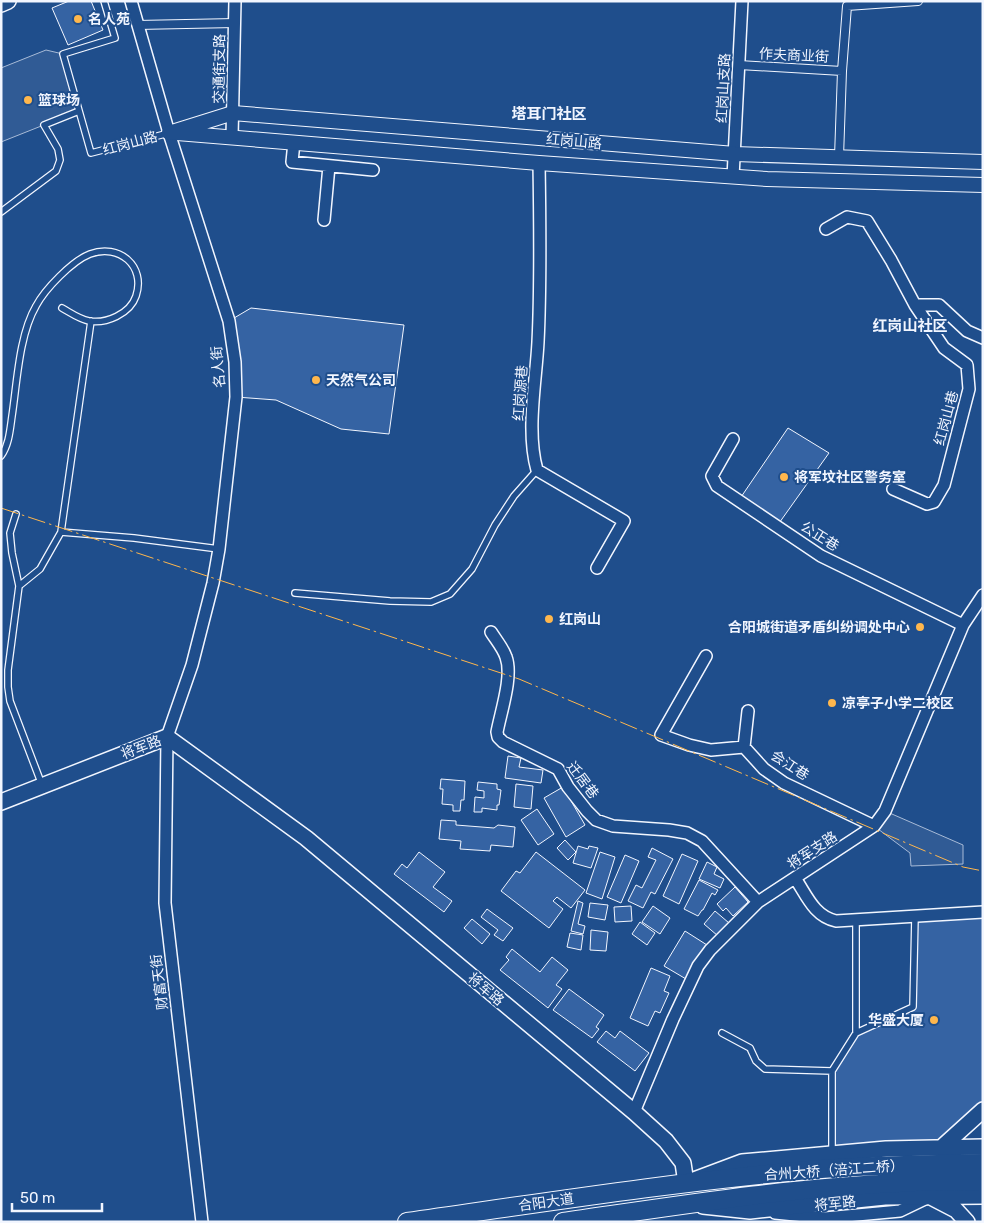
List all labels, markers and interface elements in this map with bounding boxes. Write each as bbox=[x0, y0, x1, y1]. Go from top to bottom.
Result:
place label: 名人苑 bbox=[88, 11, 130, 28]
marker: 名人苑 bbox=[72, 13, 84, 25]
street label: 交通街支路 bbox=[210, 34, 229, 104]
street label: 作夫商业街 bbox=[759, 45, 829, 66]
street label: 红岗山支路 bbox=[713, 53, 734, 123]
place label: 篮球场 bbox=[38, 92, 80, 109]
marker: 篮球场 bbox=[22, 94, 34, 106]
district label: 塔耳门社区 bbox=[511, 105, 587, 123]
street label: 红岗山路 bbox=[101, 128, 159, 159]
street label: 红岗山路 bbox=[545, 131, 603, 152]
district label: 红岗山社区 bbox=[872, 317, 948, 335]
street label: 名人街 bbox=[208, 345, 229, 389]
street label: 红岗源巷 bbox=[510, 365, 531, 422]
place label: 天然气公司 bbox=[326, 372, 396, 389]
marker: 天然气公司 bbox=[310, 374, 322, 386]
street label: 红岗山巷 bbox=[931, 389, 962, 447]
place label: 将军坟社区警务室 bbox=[794, 469, 906, 486]
marker: 将军坟社区警务室 bbox=[778, 471, 790, 483]
street label: 公正巷 bbox=[797, 518, 842, 555]
place label: 红岗山 bbox=[559, 611, 601, 628]
marker: 红岗山 bbox=[543, 613, 555, 625]
place label: 合阳城街道矛盾纠纷调处中心 bbox=[728, 619, 910, 636]
marker: 合阳城街道矛盾纠纷调处中心 bbox=[914, 621, 926, 633]
place label: 凉亭子小学二校区 bbox=[842, 695, 954, 712]
marker: 凉亭子小学二校区 bbox=[826, 697, 838, 709]
street label: 将军路 bbox=[119, 732, 164, 763]
street label: 会江巷 bbox=[767, 747, 812, 784]
street label: 迁居巷 bbox=[563, 758, 602, 802]
street label: 将军支路 bbox=[784, 828, 840, 873]
street label: 财富天街 bbox=[148, 953, 171, 1011]
street label: 将军路 bbox=[464, 969, 507, 1009]
place label: 华盛大厦 bbox=[868, 1012, 924, 1029]
marker: 华盛大厦 bbox=[928, 1014, 940, 1026]
street label: 合州大桥（涪江二桥） bbox=[764, 1157, 904, 1184]
scale bar bbox=[12, 1180, 102, 1212]
text: 50 m bbox=[20, 1189, 55, 1207]
street label: 合阳大道 bbox=[517, 1190, 575, 1215]
street label: 将军路 bbox=[813, 1193, 857, 1214]

